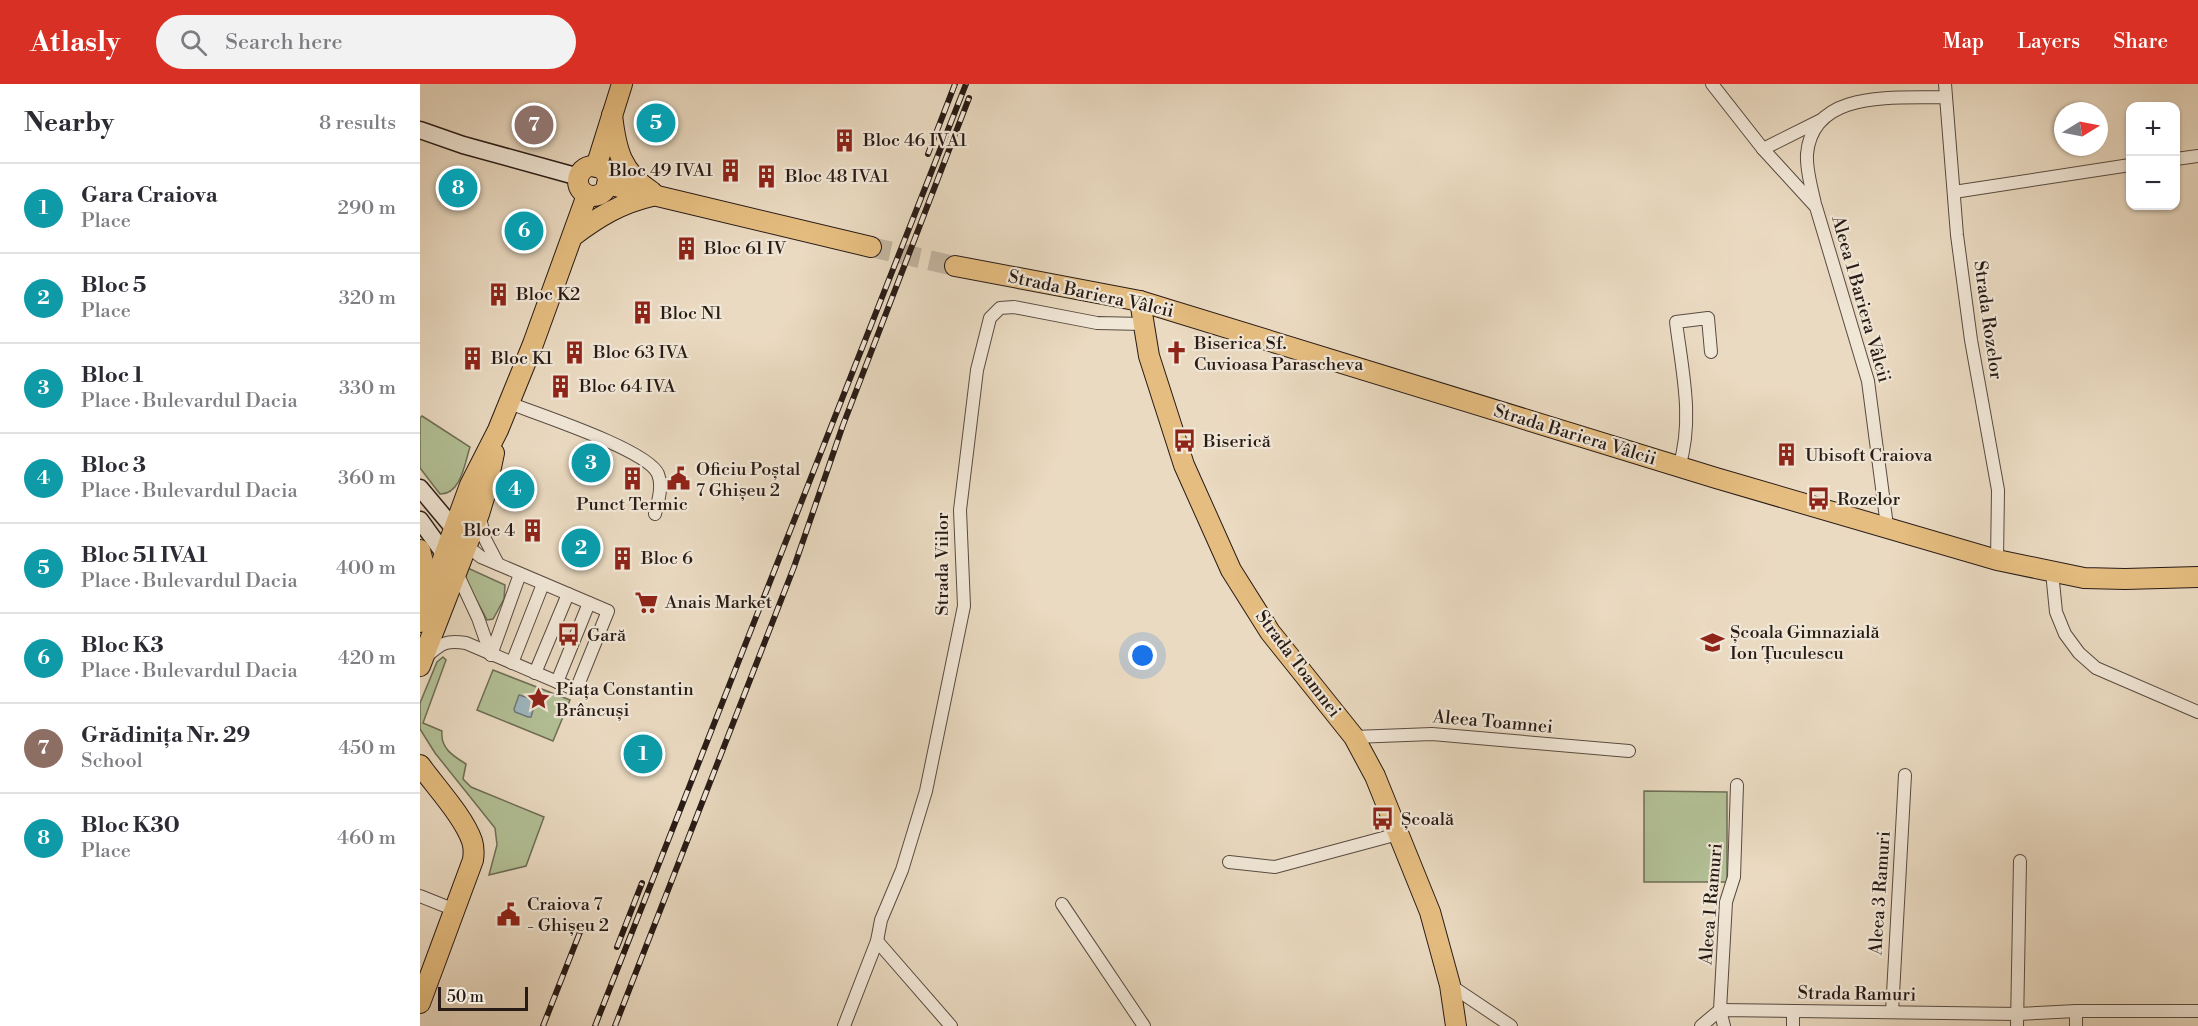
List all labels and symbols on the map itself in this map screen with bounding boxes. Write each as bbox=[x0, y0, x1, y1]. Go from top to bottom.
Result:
pin: 5 bbox=[636, 100, 676, 146]
pin: 7 bbox=[514, 102, 554, 147]
north arrow bbox=[2054, 102, 2108, 156]
building icon: Bloc 46 IVA1 bbox=[832, 127, 858, 153]
place label: Bloc 46 IVA1 bbox=[862, 129, 967, 152]
building icon: Bloc 49 IVA1 bbox=[718, 157, 744, 183]
place label: Bloc 49 IVA1 bbox=[608, 159, 713, 182]
building icon: Bloc 48 IVA1 bbox=[754, 163, 780, 189]
place label: Bloc 48 IVA1 bbox=[784, 165, 889, 188]
pin: 8 bbox=[438, 166, 477, 210]
pin: 6 bbox=[504, 208, 544, 254]
street label: Aleea 1 Bariera Vâlcii bbox=[1826, 212, 1896, 385]
building icon: Bloc 61 IV bbox=[673, 235, 699, 261]
place label: Bloc 61 IV bbox=[703, 237, 787, 260]
street label: Strada Rozelor bbox=[1968, 259, 2008, 381]
street label: Strada Bariera Vâlcii bbox=[1006, 265, 1176, 323]
building icon: Bloc K2 bbox=[485, 281, 511, 307]
place label: Bloc K2 bbox=[515, 283, 580, 306]
building icon: Bloc N1 bbox=[629, 300, 655, 326]
place label: Bloc N1 bbox=[659, 302, 722, 325]
place label: Biserica Sf. Cuvioasa Parascheva bbox=[1193, 332, 1364, 376]
building icon: Bloc 63 IVA bbox=[562, 339, 588, 365]
church icon: Biserica Sf. Cuvioasa Parascheva bbox=[1163, 340, 1189, 366]
place label: Bloc 63 IVA bbox=[592, 341, 689, 364]
building icon: Bloc K1 bbox=[460, 345, 486, 371]
place label: Bloc K1 bbox=[490, 347, 553, 370]
building icon: Bloc 64 IVA bbox=[548, 373, 574, 399]
place label: Bloc 64 IVA bbox=[578, 375, 676, 398]
street label: Strada Bariera Vâlcii bbox=[1491, 399, 1659, 471]
bus stop icon: Biserică bbox=[1172, 428, 1198, 454]
place label: Biserică bbox=[1202, 430, 1272, 453]
pin: 3 bbox=[572, 440, 610, 485]
building icon: Ubisoft Craiova bbox=[1774, 442, 1800, 468]
place label: Ubisoft Craiova bbox=[1805, 444, 1933, 467]
place label: Oficiu Poștal 7 Ghișeu 2 bbox=[696, 458, 801, 502]
building icon: Punct Termic bbox=[619, 465, 645, 491]
pin: 4 bbox=[496, 466, 535, 512]
public building icon: Oficiu Poștal 7 Ghișeu 2 bbox=[665, 466, 691, 492]
bus stop icon: Rozelor bbox=[1806, 486, 1832, 512]
place label: Rozelor bbox=[1837, 488, 1901, 511]
place label: Punct Termic bbox=[576, 493, 688, 516]
street label: Strada Viilor bbox=[931, 512, 954, 616]
building icon: Bloc 4 bbox=[520, 517, 546, 543]
place label: Bloc 4 bbox=[462, 519, 515, 542]
pin: 2 bbox=[562, 526, 600, 570]
building icon: Bloc 6 bbox=[610, 545, 636, 571]
place label: Bloc 6 bbox=[640, 547, 693, 570]
supermarket icon: Anais Market bbox=[634, 589, 660, 615]
place label: Anais Market bbox=[664, 591, 773, 614]
street label: Strada Toamnei bbox=[1250, 606, 1346, 722]
place label: Școala Gimnazială Ion Țuculescu bbox=[1730, 621, 1881, 665]
bus stop icon: Gară bbox=[556, 622, 582, 648]
place label: Gară bbox=[587, 624, 627, 647]
school or university icon: Școala Gimnazială Ion Țuculescu bbox=[1699, 629, 1725, 655]
your location bbox=[1128, 641, 1157, 670]
place label: Piața Constantin Brâncuși bbox=[555, 678, 694, 722]
place icon: Piața Constantin Brâncuși bbox=[525, 686, 551, 712]
street label: Aleea Toamnei bbox=[1431, 705, 1554, 739]
pin: 1 bbox=[624, 732, 662, 776]
bus stop icon: Școală bbox=[1370, 806, 1396, 832]
place label: Școală bbox=[1401, 808, 1455, 831]
street label: Aleea 3 Ramuri bbox=[1864, 830, 1896, 957]
street label: Aleea 1 Ramuri bbox=[1694, 842, 1728, 967]
place label: Craiova 7 - Ghișeu 2 bbox=[527, 893, 609, 937]
public building icon: Craiova 7 - Ghișeu 2 bbox=[496, 901, 522, 927]
street label: Strada Ramuri bbox=[1797, 981, 1917, 1007]
scale bar bbox=[438, 984, 528, 1012]

